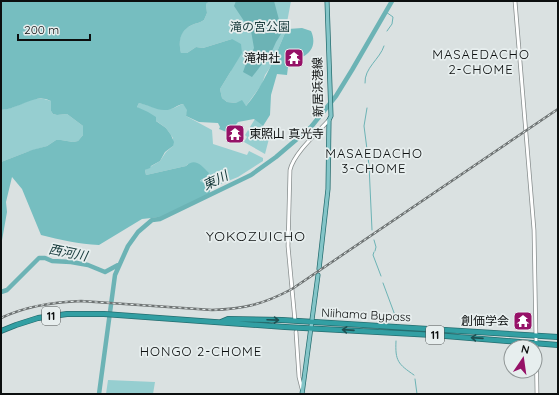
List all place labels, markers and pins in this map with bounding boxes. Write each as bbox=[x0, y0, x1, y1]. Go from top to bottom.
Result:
temple icon: 滝神社 bbox=[283, 47, 305, 69]
place label: 滝神社 bbox=[244, 50, 280, 65]
temple icon: 東照山 真光寺 bbox=[224, 123, 246, 145]
place label: 東照山 真光寺 bbox=[249, 126, 324, 141]
temple icon: 創価学会 bbox=[512, 310, 534, 332]
place label: 創価学会 bbox=[461, 313, 509, 328]

